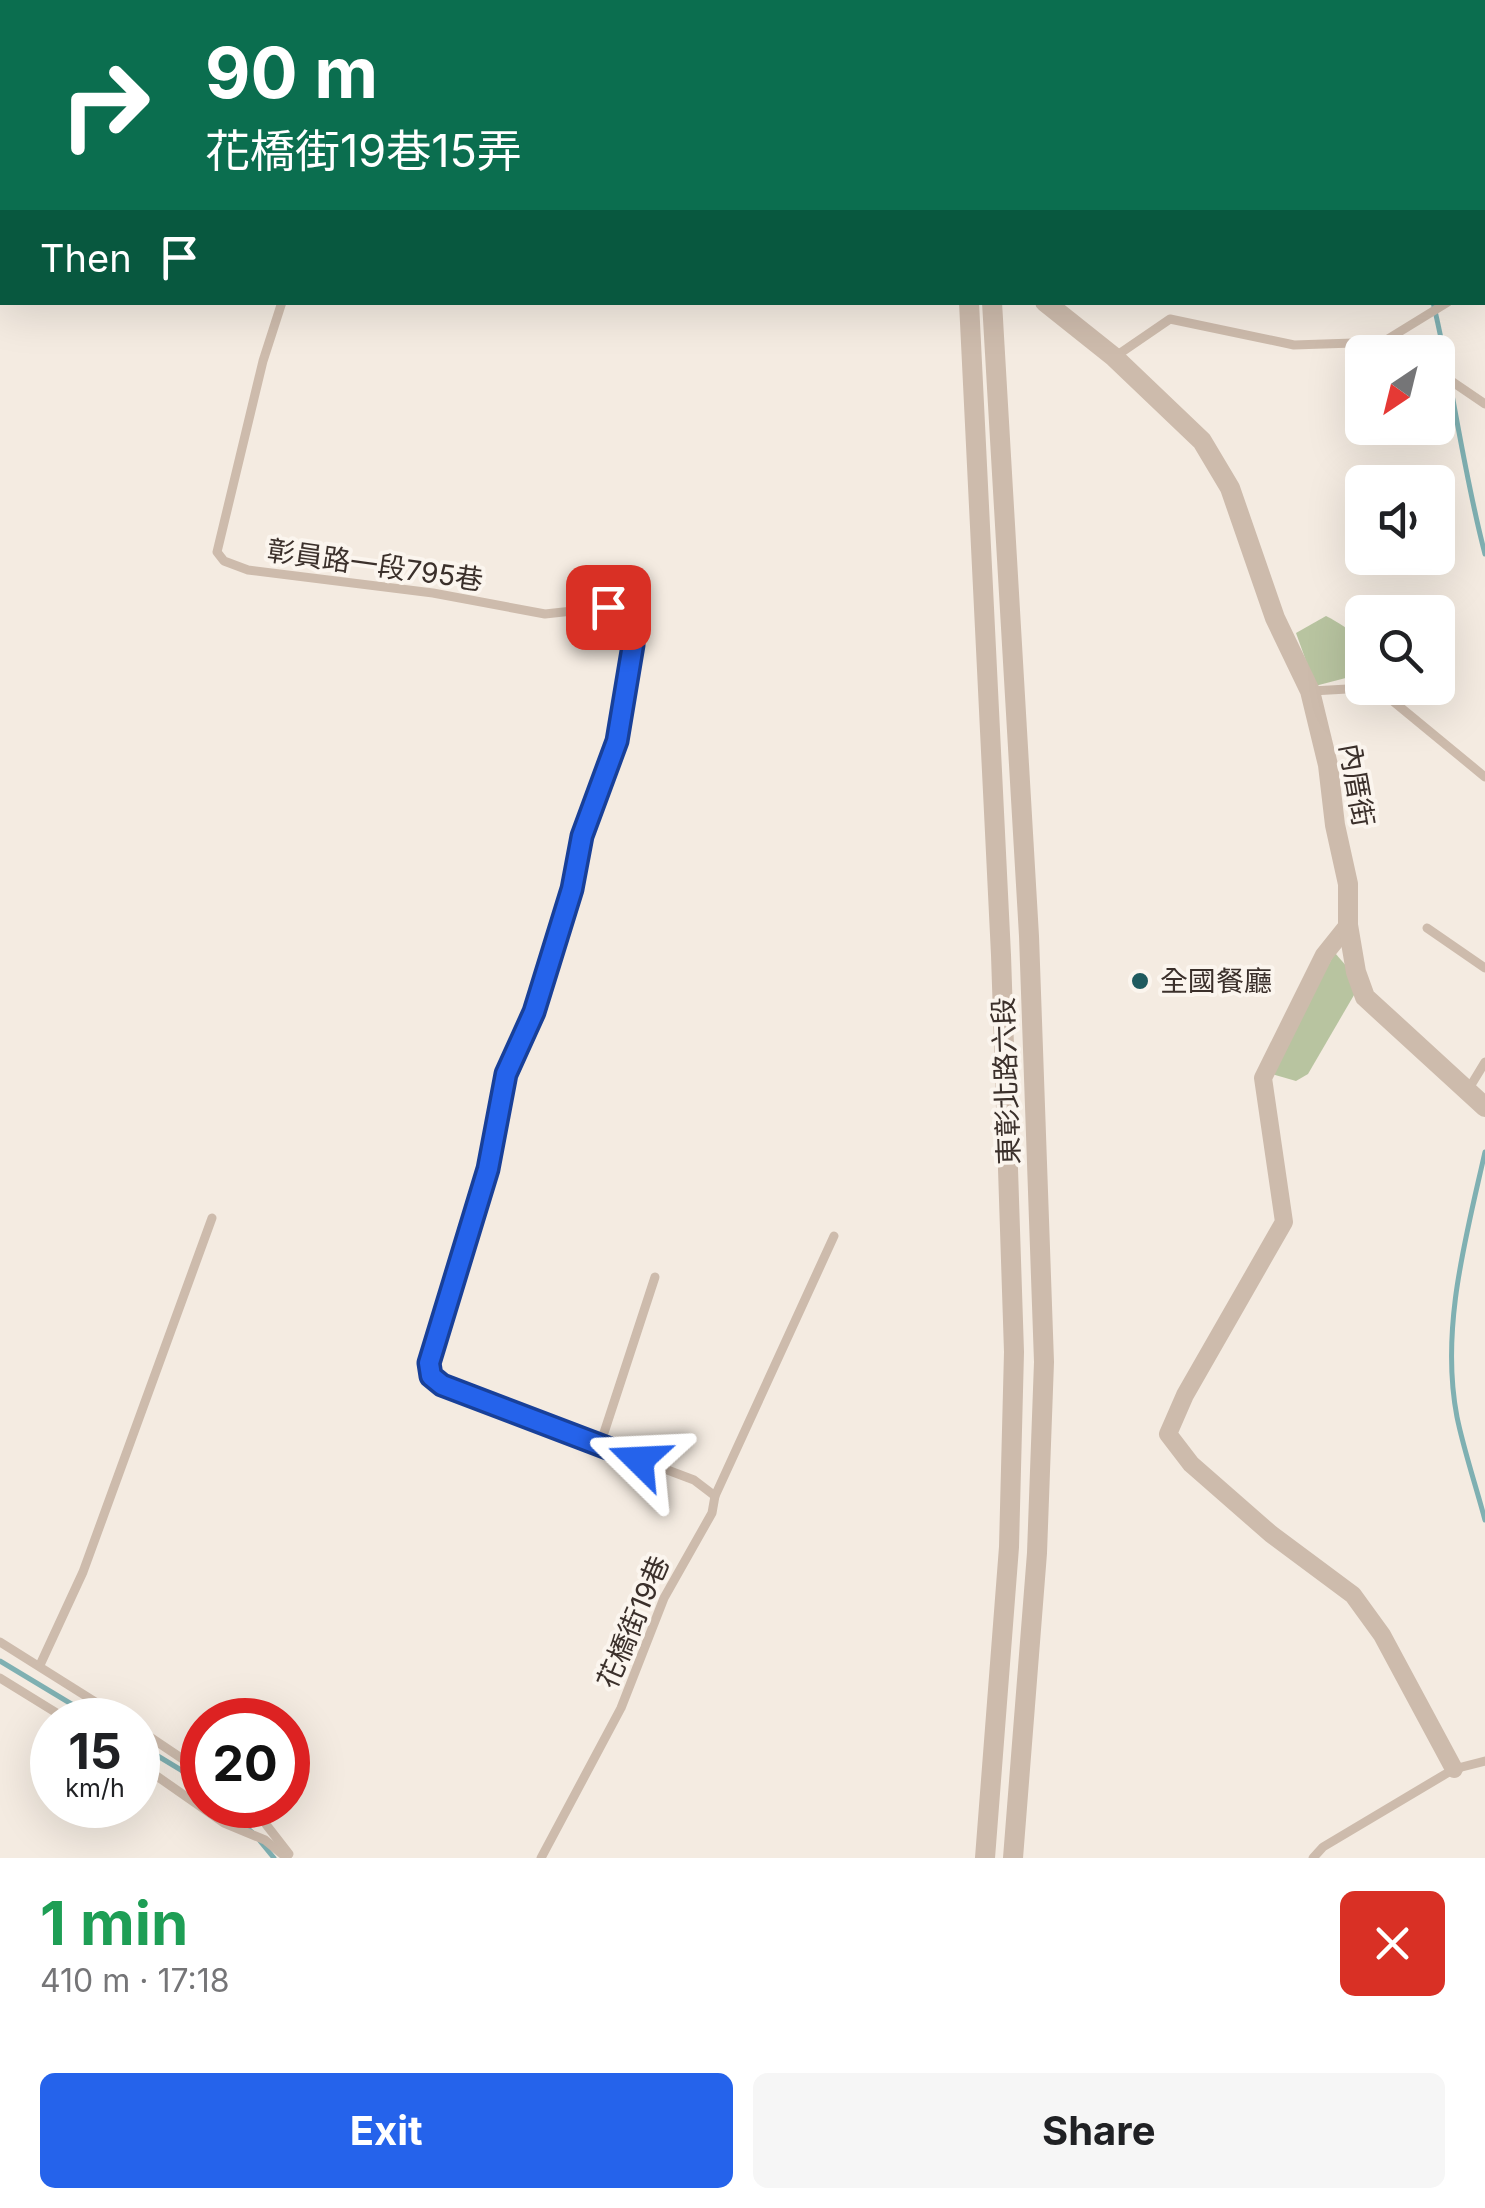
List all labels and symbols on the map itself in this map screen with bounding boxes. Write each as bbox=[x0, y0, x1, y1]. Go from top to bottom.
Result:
north arrow bbox=[1345, 335, 1455, 445]
street label: 彰員路一段795巷 bbox=[265, 533, 485, 597]
pin bbox=[566, 565, 651, 650]
street label: 內厝街 bbox=[1333, 741, 1381, 829]
place label: 全國餐廳 bbox=[1160, 964, 1272, 998]
marker: 全國餐廳 bbox=[1129, 970, 1151, 992]
street label: 東彰北路六段 bbox=[986, 996, 1026, 1166]
position arrow bbox=[587, 1408, 691, 1512]
street label: 花橋街19巷 bbox=[590, 1551, 676, 1693]
speed limit sign: 20 bbox=[180, 1698, 310, 1828]

